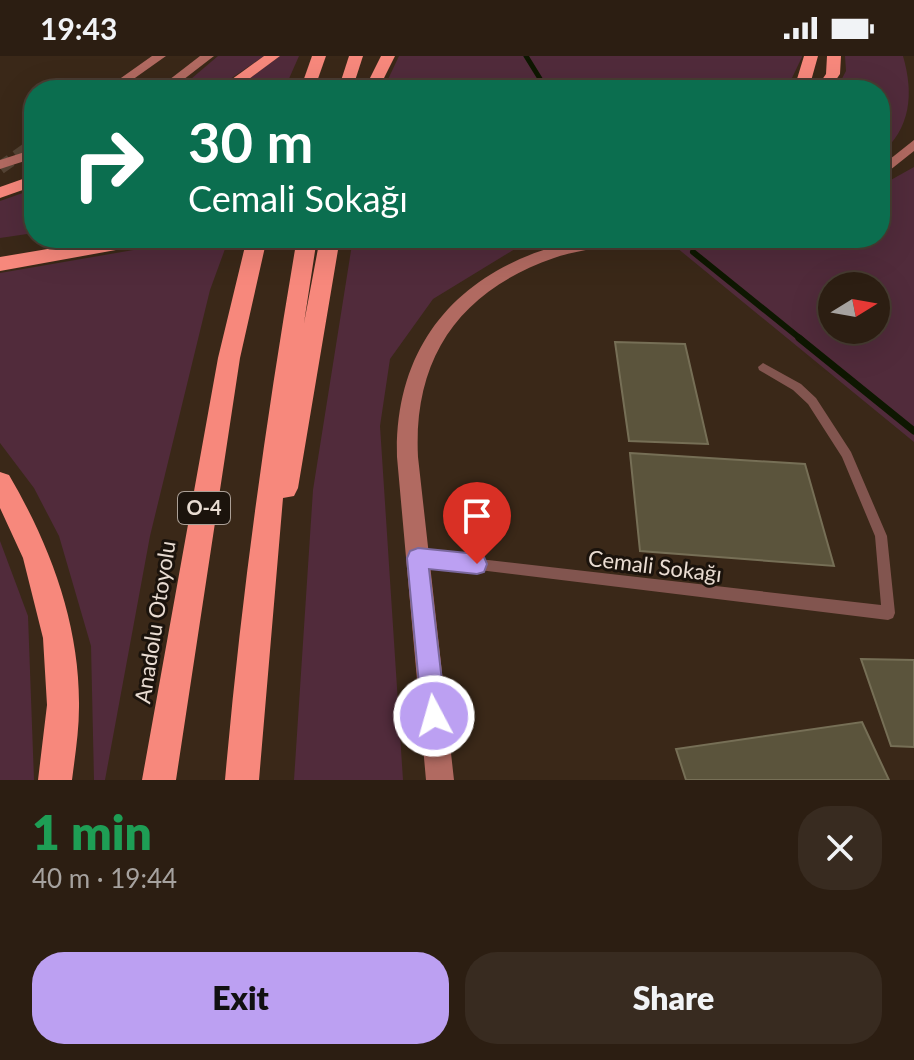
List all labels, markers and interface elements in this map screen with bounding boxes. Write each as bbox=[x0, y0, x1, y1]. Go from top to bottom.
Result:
text: 19:43 bbox=[40, 10, 117, 46]
text: 30 m bbox=[188, 108, 313, 175]
icon: right bbox=[56, 112, 160, 216]
text: Cemali Sokağı bbox=[188, 176, 408, 220]
north arrow bbox=[818, 272, 890, 344]
map controls bbox=[818, 272, 890, 344]
pin bbox=[443, 482, 511, 564]
road number: O-4 bbox=[178, 492, 230, 524]
icon: arrive bbox=[455, 494, 499, 538]
street label: Anadolu Otoyolu bbox=[128, 539, 181, 705]
street label: Cemali Sokağı bbox=[587, 544, 723, 587]
position arrow bbox=[392, 674, 476, 758]
text: 1 min bbox=[32, 803, 152, 860]
button: close bbox=[798, 806, 882, 890]
text: 40 m · 19:44 bbox=[32, 862, 177, 894]
button: Exit bbox=[32, 952, 449, 1044]
button: Share bbox=[465, 952, 882, 1044]

